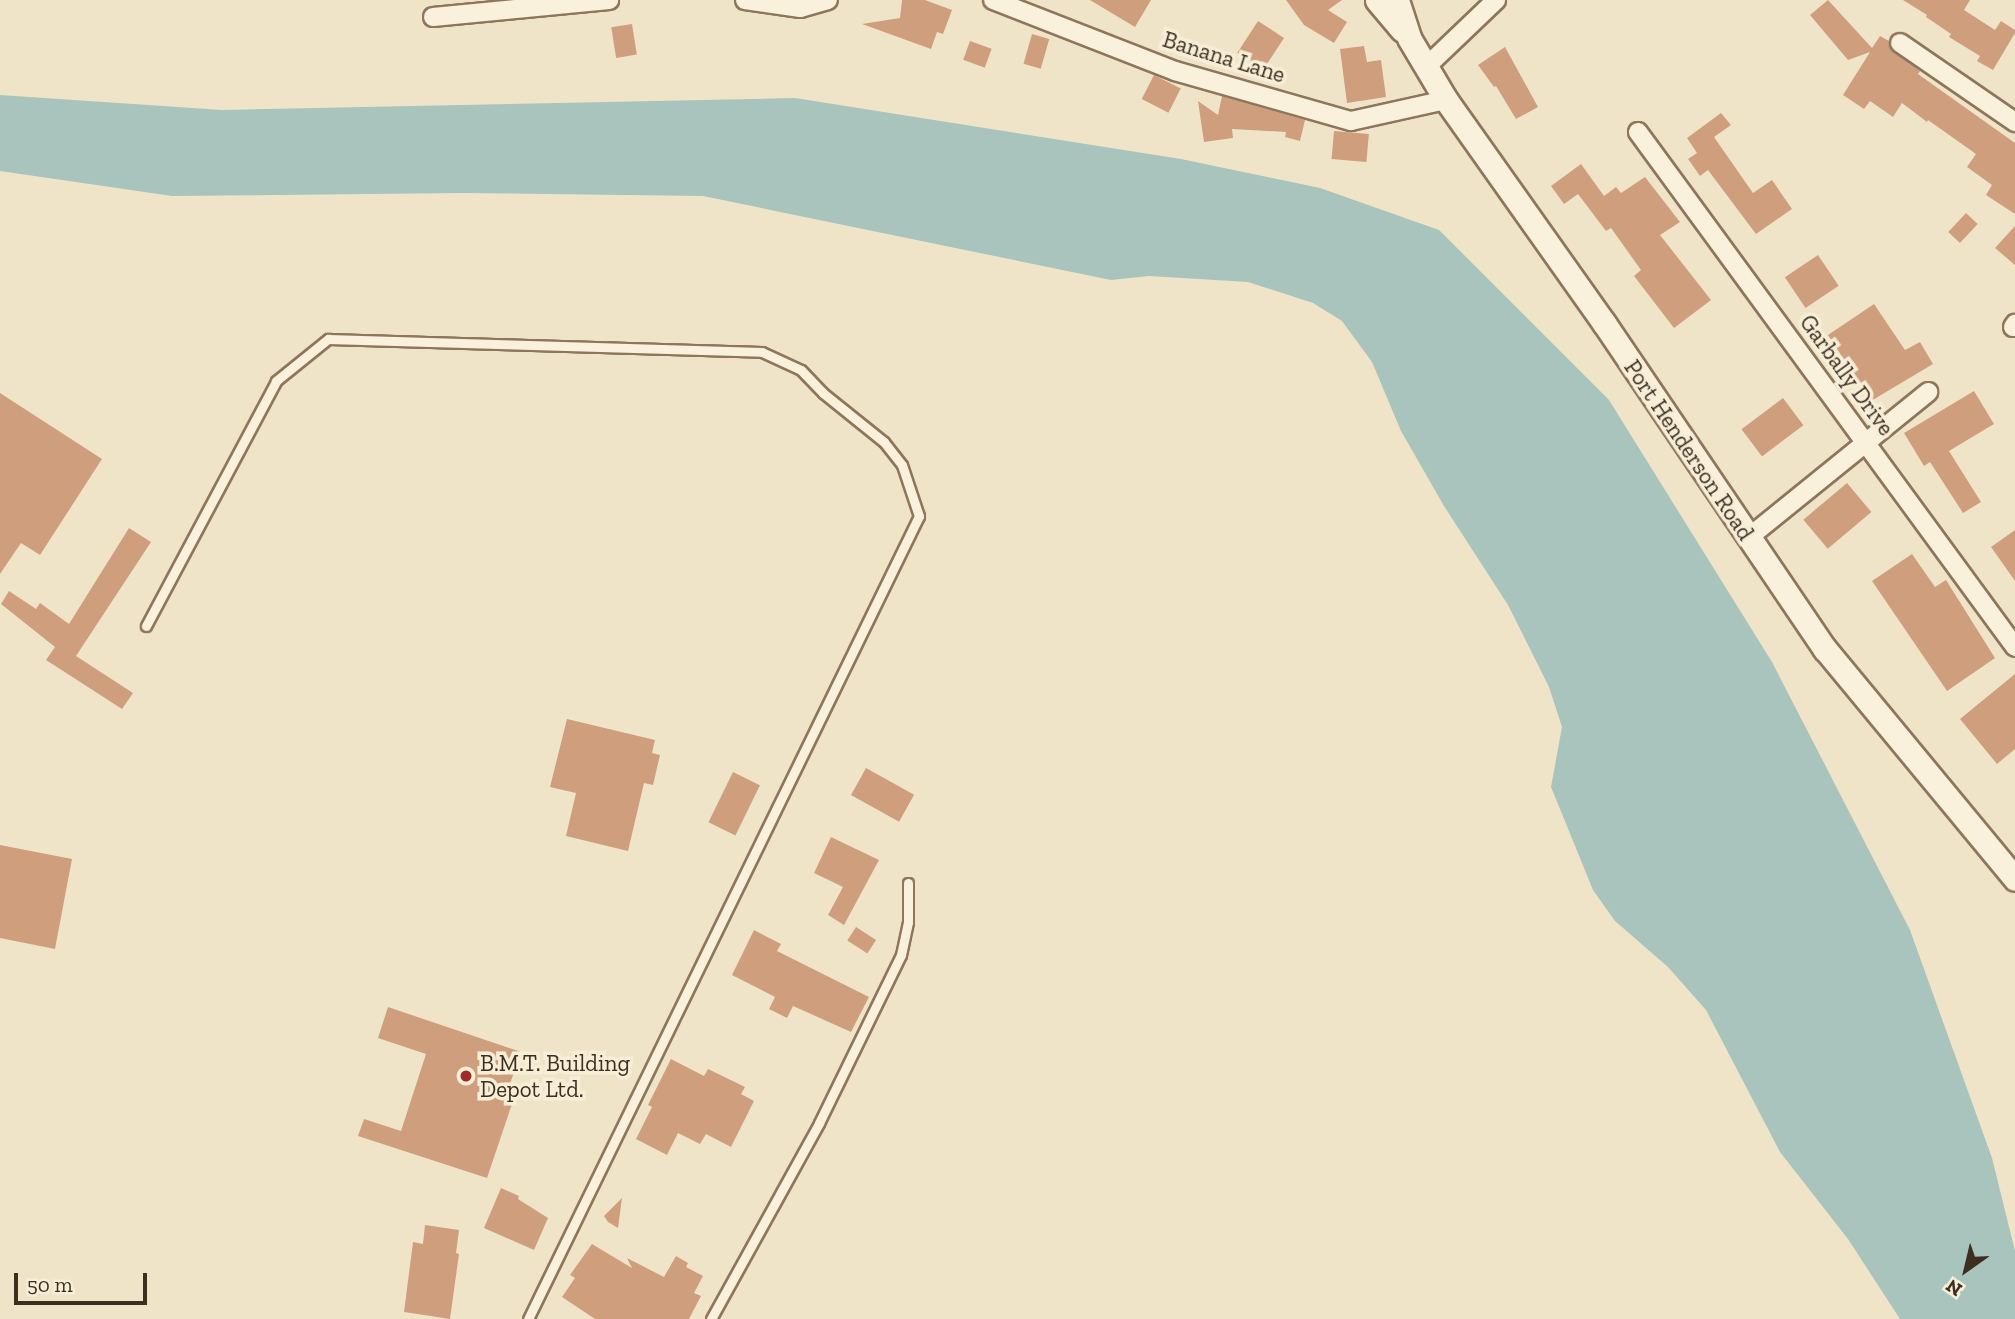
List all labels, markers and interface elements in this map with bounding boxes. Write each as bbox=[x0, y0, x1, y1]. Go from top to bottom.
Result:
street label: Banana Lane bbox=[1160, 25, 1288, 89]
street label: Garbally Drive bbox=[1794, 309, 1900, 441]
street label: Port Henderson Road bbox=[1618, 355, 1760, 545]
place label: B.M.T. Building Depot Ltd. bbox=[480, 1049, 630, 1103]
marker: B.M.T. Building Depot Ltd. bbox=[458, 1068, 474, 1084]
north arrow bbox=[1931, 1235, 2001, 1305]
scale bar bbox=[18, 1260, 150, 1304]
text: 50 m bbox=[27, 1272, 73, 1297]
text: N bbox=[1942, 1274, 1966, 1301]

